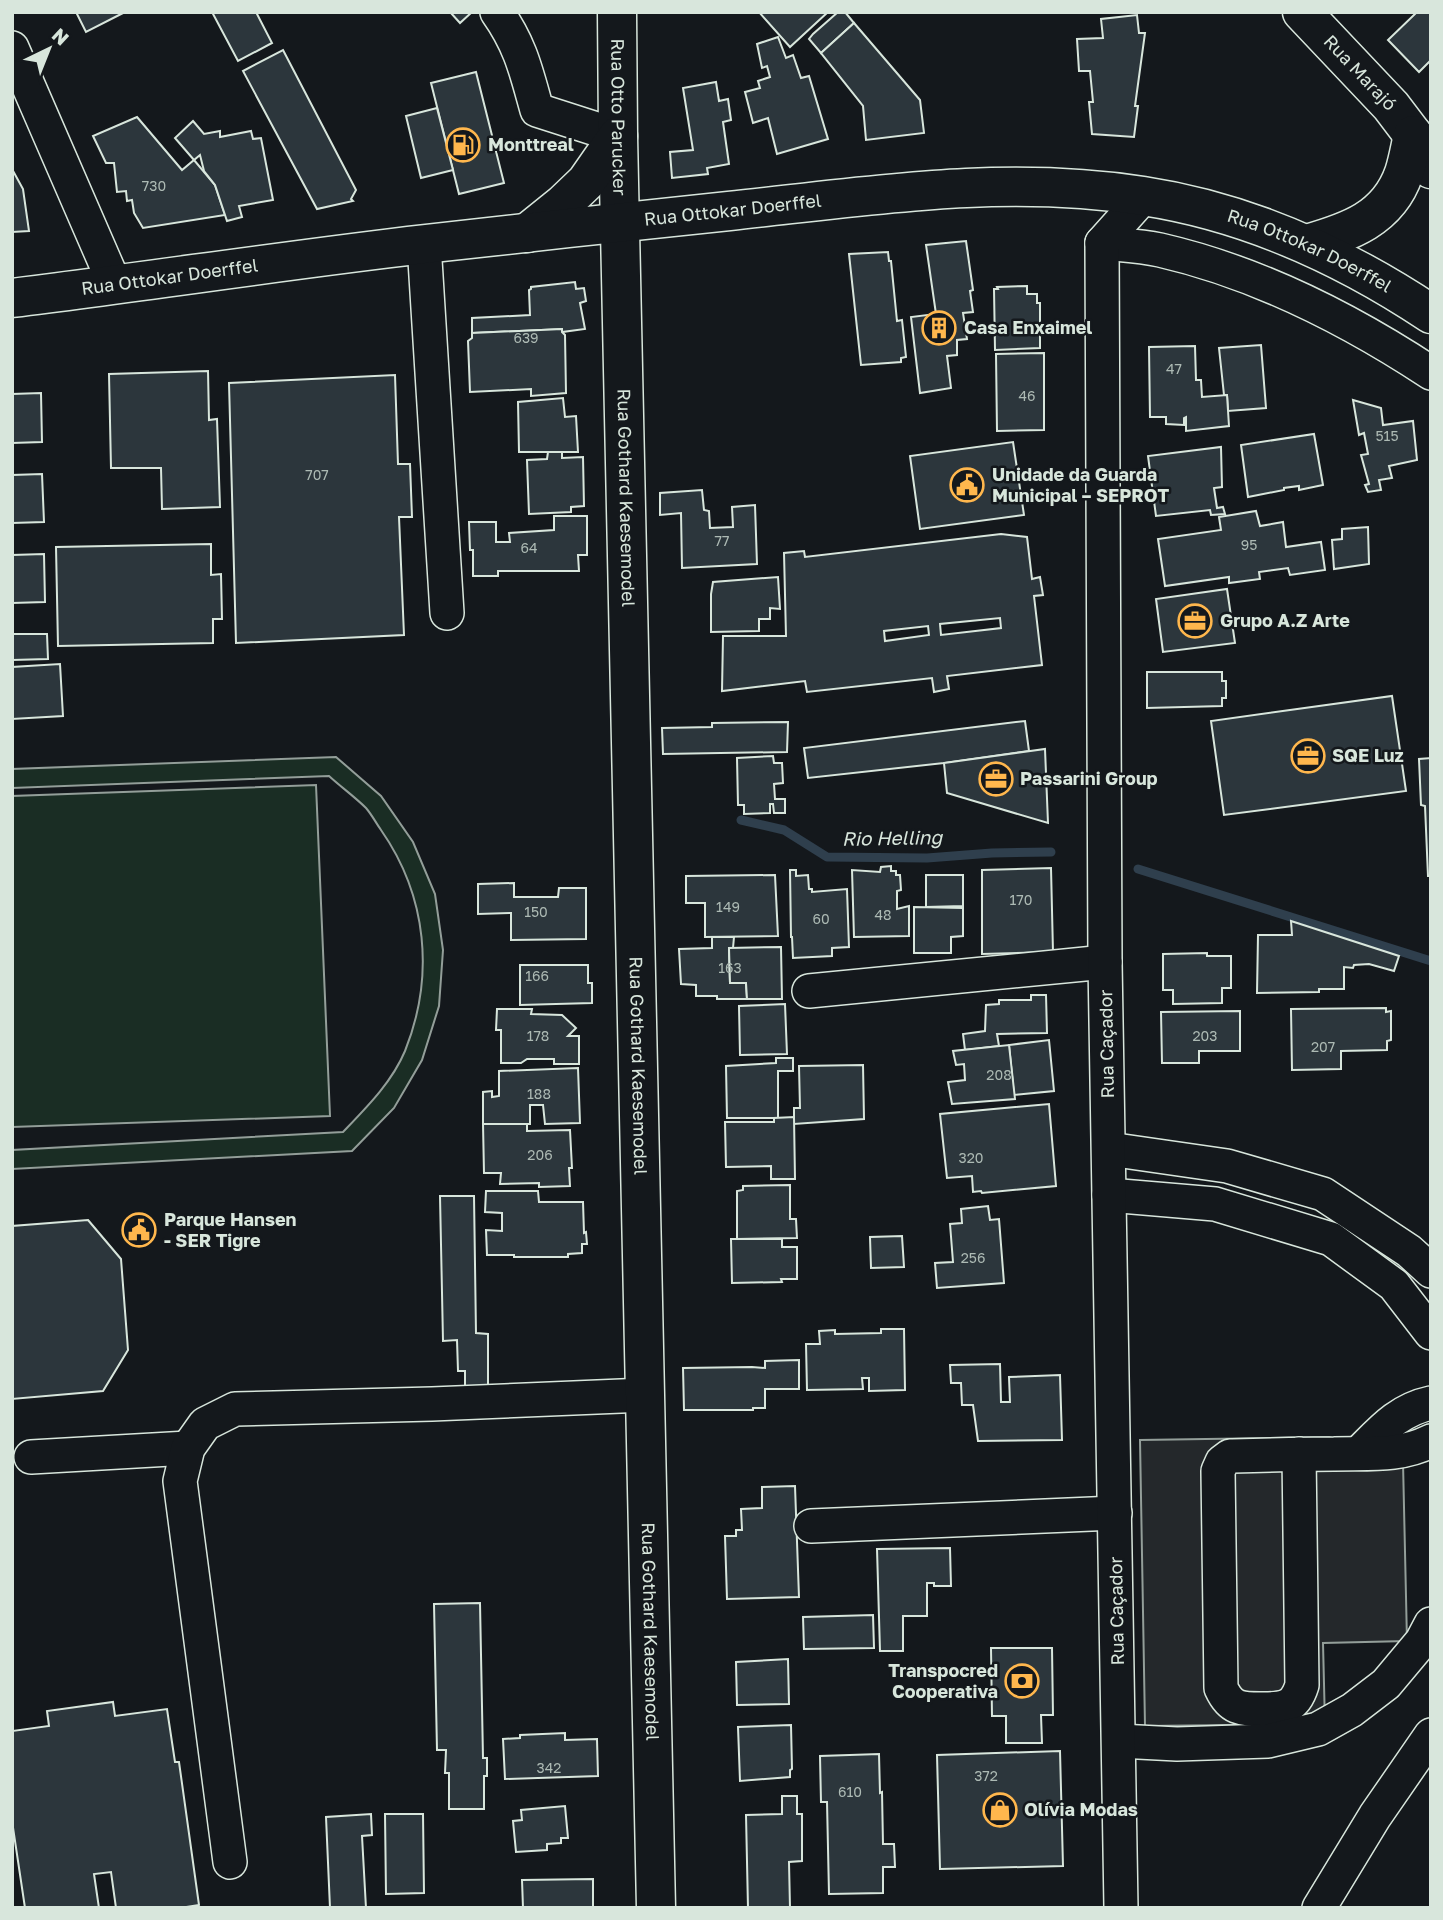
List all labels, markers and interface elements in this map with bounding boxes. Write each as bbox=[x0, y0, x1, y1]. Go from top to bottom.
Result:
north arrow bbox=[14, 14, 84, 84]
text: N bbox=[48, 23, 74, 50]
street label: Rua Marajó bbox=[1320, 30, 1401, 115]
street label: Rua Otto Parucker bbox=[607, 38, 631, 196]
fuel station icon: Monttreal bbox=[444, 126, 482, 164]
place label: Monttreal bbox=[488, 133, 574, 155]
house number: 730 bbox=[142, 177, 166, 194]
street label: Rua Ottokar Doerffel bbox=[643, 189, 823, 230]
street label: Rua Ottokar Doerffel bbox=[1225, 204, 1396, 297]
street label: Rua Ottokar Doerffel bbox=[80, 253, 259, 299]
building icon: Casa Enxaimel bbox=[920, 309, 958, 347]
place label: Casa Enxaimel bbox=[964, 316, 1092, 338]
house number: 639 bbox=[513, 329, 539, 346]
house number: 47 bbox=[1166, 360, 1182, 377]
house number: 46 bbox=[1018, 387, 1036, 404]
street label: Rua Gothard Kaesemodel bbox=[613, 388, 640, 608]
house number: 515 bbox=[1375, 427, 1399, 444]
place label: Unidade da Guarda Municipal – SEPROT bbox=[992, 463, 1169, 506]
house number: 707 bbox=[305, 466, 329, 483]
public building icon: Unidade da Guarda Municipal – SEPROT bbox=[948, 466, 986, 504]
house number: 77 bbox=[715, 532, 729, 549]
house number: 95 bbox=[1241, 536, 1257, 553]
house number: 64 bbox=[520, 539, 538, 556]
office icon: Grupo A.Z Arte bbox=[1176, 602, 1214, 640]
place label: Grupo A.Z Arte bbox=[1220, 609, 1350, 631]
office icon: SQE Luz bbox=[1289, 737, 1327, 775]
place label: SQE Luz bbox=[1332, 744, 1404, 766]
office icon: Passarini Group bbox=[977, 760, 1015, 798]
place label: Passarini Group bbox=[1020, 767, 1158, 789]
water label: Rio Helling bbox=[842, 825, 944, 850]
house number: 170 bbox=[1010, 891, 1032, 908]
house number: 149 bbox=[716, 898, 740, 915]
house number: 150 bbox=[524, 903, 548, 920]
house number: 48 bbox=[874, 906, 892, 923]
house number: 60 bbox=[812, 910, 830, 927]
street label: Rua Gothard Kaesemodel bbox=[626, 956, 652, 1176]
house number: 163 bbox=[718, 959, 742, 976]
house number: 166 bbox=[525, 967, 549, 984]
street label: Rua Caçador bbox=[1094, 989, 1118, 1099]
house number: 178 bbox=[527, 1027, 549, 1044]
house number: 203 bbox=[1193, 1027, 1218, 1044]
house number: 207 bbox=[1311, 1038, 1335, 1055]
house number: 208 bbox=[986, 1066, 1012, 1083]
house number: 188 bbox=[527, 1085, 551, 1102]
house number: 206 bbox=[527, 1146, 553, 1163]
house number: 320 bbox=[959, 1149, 984, 1166]
place label: Parque Hansen - SER Tigre bbox=[164, 1208, 297, 1251]
public building icon: Parque Hansen - SER Tigre bbox=[120, 1211, 158, 1249]
house number: 256 bbox=[961, 1249, 985, 1266]
street label: Rua Gothard Kaesemodel bbox=[638, 1522, 664, 1741]
street label: Rua Caçador bbox=[1104, 1556, 1128, 1666]
place label: Transpocred Cooperativa bbox=[888, 1659, 998, 1702]
bank icon: Transpocred Cooperativa bbox=[1003, 1662, 1041, 1700]
house number: 342 bbox=[537, 1759, 561, 1776]
house number: 372 bbox=[974, 1767, 998, 1784]
house number: 610 bbox=[838, 1783, 862, 1800]
shop icon: Olívia Modas bbox=[981, 1791, 1019, 1829]
place label: Olívia Modas bbox=[1024, 1798, 1138, 1820]

